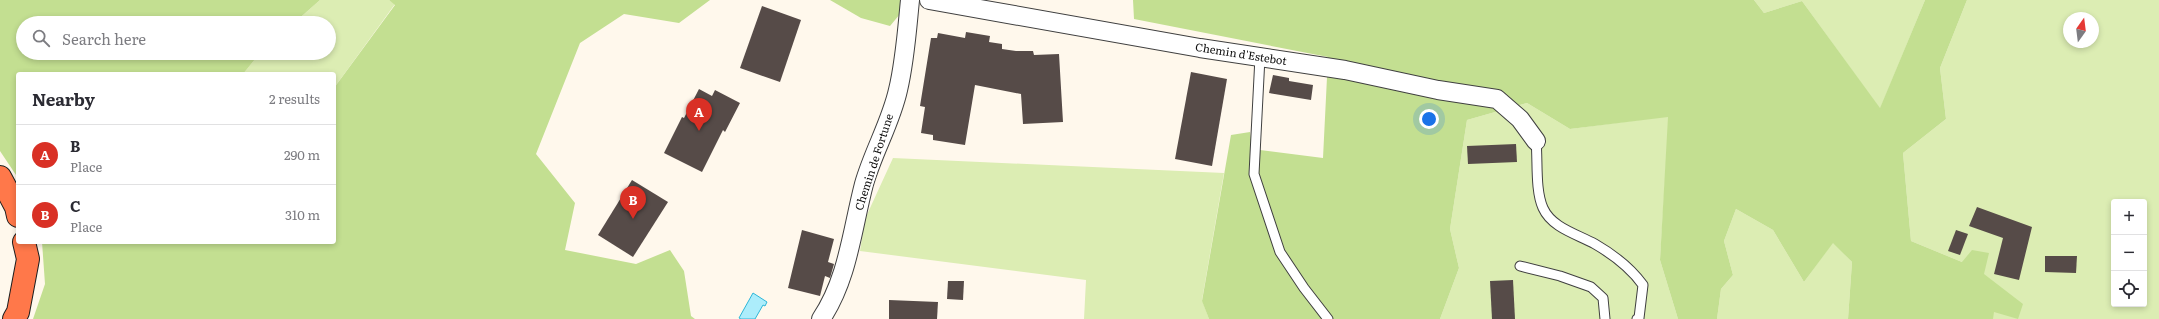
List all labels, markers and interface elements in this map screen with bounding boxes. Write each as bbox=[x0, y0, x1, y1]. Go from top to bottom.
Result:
north arrow bbox=[2063, 12, 2099, 48]
search box bbox=[16, 16, 336, 60]
icon: search bbox=[30, 27, 52, 49]
text: Search here bbox=[62, 27, 146, 50]
street label: Chemin d'Estebot bbox=[1194, 38, 1289, 68]
text: Nearby bbox=[32, 86, 95, 111]
text: 2 results bbox=[269, 89, 320, 108]
pin: A bbox=[686, 98, 712, 131]
your location bbox=[1419, 109, 1439, 129]
street label: Chemin de Fortune bbox=[850, 111, 896, 212]
text: B bbox=[70, 134, 80, 157]
text: A bbox=[40, 145, 50, 164]
text: 290 m bbox=[284, 145, 320, 164]
text: Place bbox=[70, 157, 102, 176]
pin: B bbox=[620, 186, 646, 219]
text: C bbox=[70, 194, 81, 217]
map controls bbox=[2111, 199, 2147, 307]
button: + bbox=[2111, 199, 2147, 235]
text: B bbox=[41, 205, 49, 224]
text: 310 m bbox=[285, 205, 320, 224]
text: Place bbox=[70, 217, 102, 236]
button: − bbox=[2111, 235, 2147, 271]
button: locate bbox=[2111, 271, 2147, 307]

